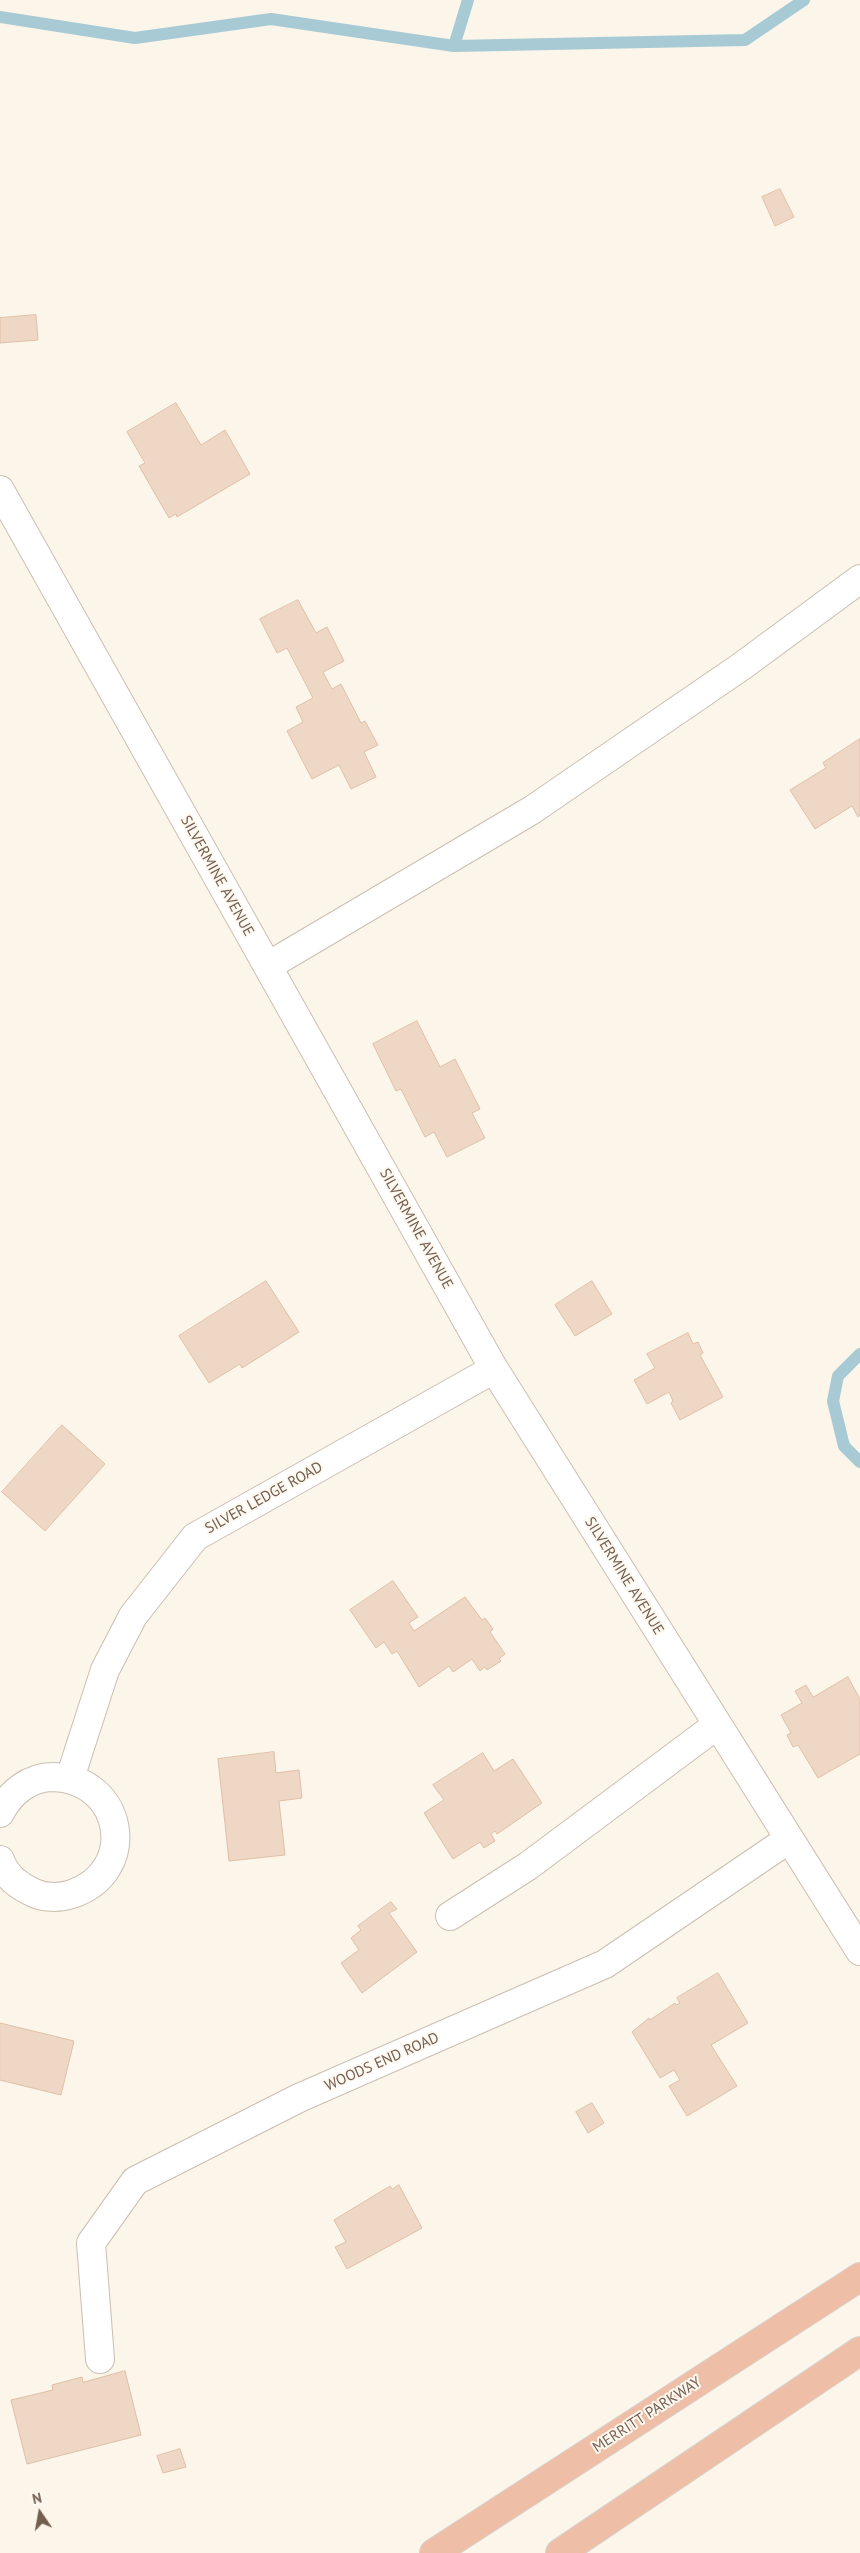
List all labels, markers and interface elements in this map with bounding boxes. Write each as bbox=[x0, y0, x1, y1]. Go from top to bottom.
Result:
street label: SILVERMINE AVENUE bbox=[176, 813, 258, 939]
street label: SILVERMINE AVENUE bbox=[375, 1166, 457, 1292]
street label: SILVER LEDGE ROAD bbox=[202, 1458, 326, 1538]
street label: SILVERMINE AVENUE bbox=[581, 1514, 667, 1638]
street label: WOODS END ROAD bbox=[322, 2029, 442, 2095]
street label: MERRITT PARKWAY bbox=[589, 2373, 705, 2457]
north arrow bbox=[15, 2488, 65, 2538]
text: N bbox=[31, 2489, 43, 2508]

